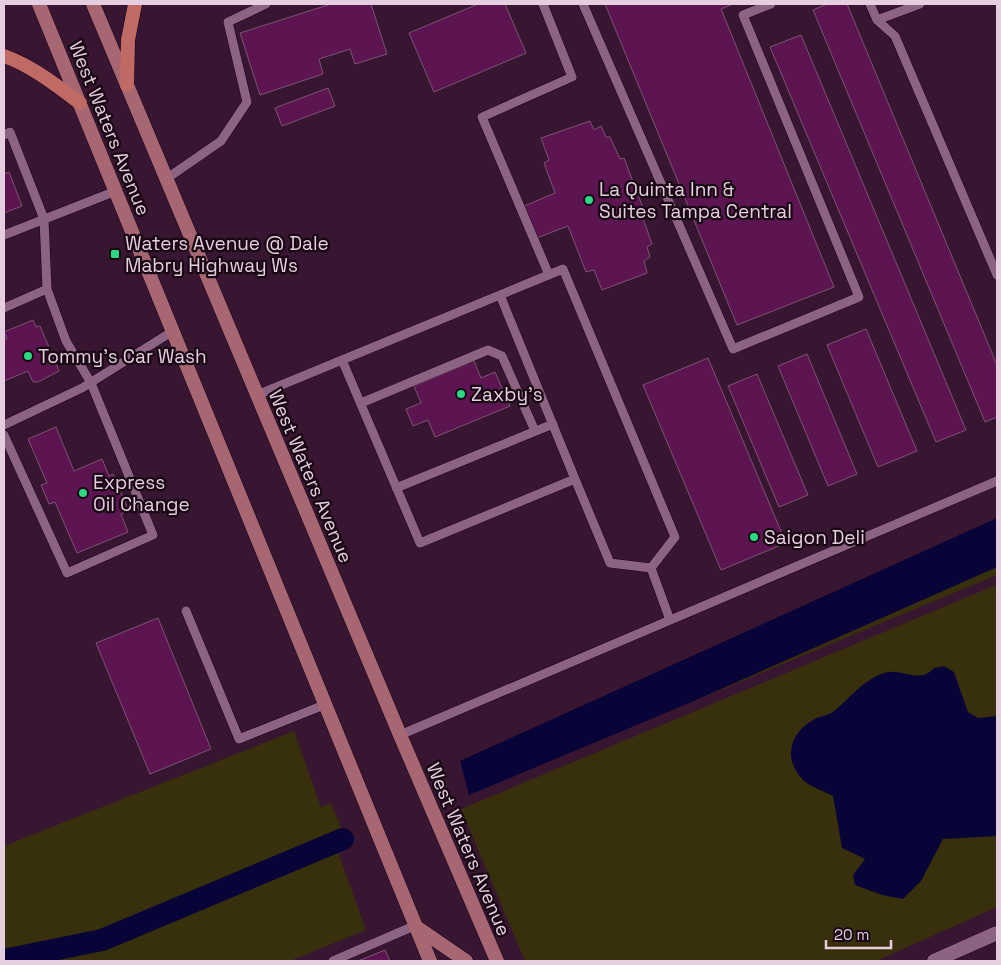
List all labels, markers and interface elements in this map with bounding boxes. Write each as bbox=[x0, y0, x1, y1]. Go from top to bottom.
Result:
street label: West Waters Avenue bbox=[63, 37, 156, 219]
place label: La Quinta Inn & Suites Tampa Central bbox=[599, 177, 792, 224]
marker: La Quinta Inn & Suites Tampa Central bbox=[583, 194, 595, 206]
place label: Waters Avenue @ Dale Mabry Highway Ws bbox=[125, 231, 329, 278]
marker: Waters Avenue @ Dale Mabry Highway Ws bbox=[109, 248, 121, 260]
place label: Tommy's Car Wash bbox=[38, 344, 207, 369]
marker: Tommy's Car Wash bbox=[22, 350, 34, 362]
place label: Zaxby's bbox=[471, 382, 543, 407]
street label: West Waters Avenue bbox=[263, 386, 358, 567]
marker: Zaxby's bbox=[455, 388, 467, 400]
place label: Express Oil Change bbox=[93, 470, 190, 517]
marker: Express Oil Change bbox=[77, 487, 89, 499]
place label: Saigon Deli bbox=[764, 525, 865, 550]
marker: Saigon Deli bbox=[748, 531, 760, 543]
street label: West Waters Avenue bbox=[421, 759, 516, 940]
scale bar bbox=[826, 918, 891, 950]
text: 20 m bbox=[834, 925, 869, 944]

